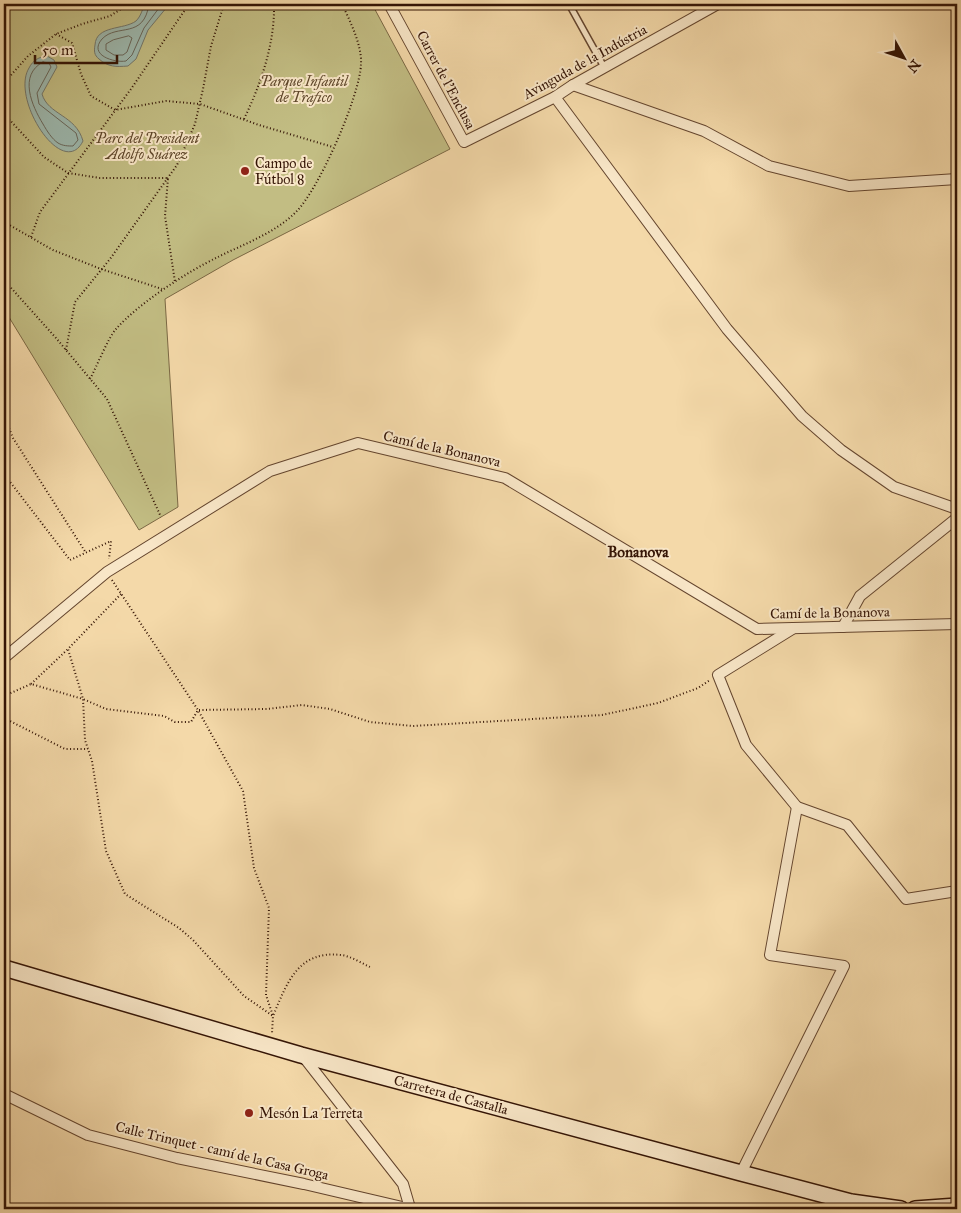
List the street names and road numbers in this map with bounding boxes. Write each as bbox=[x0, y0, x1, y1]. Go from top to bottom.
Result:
street label: Avinguda de la Indústria bbox=[519, 21, 650, 104]
street label: Carrer de l'Enclusa bbox=[413, 28, 479, 132]
street label: Camí de la Bonanova bbox=[382, 427, 502, 471]
street label: Camí de la Bonanova bbox=[770, 603, 890, 623]
street label: Carretera de Castalla bbox=[392, 1072, 510, 1118]
street label: Calle Trinquet - camí de la Casa Groga bbox=[114, 1118, 330, 1185]

